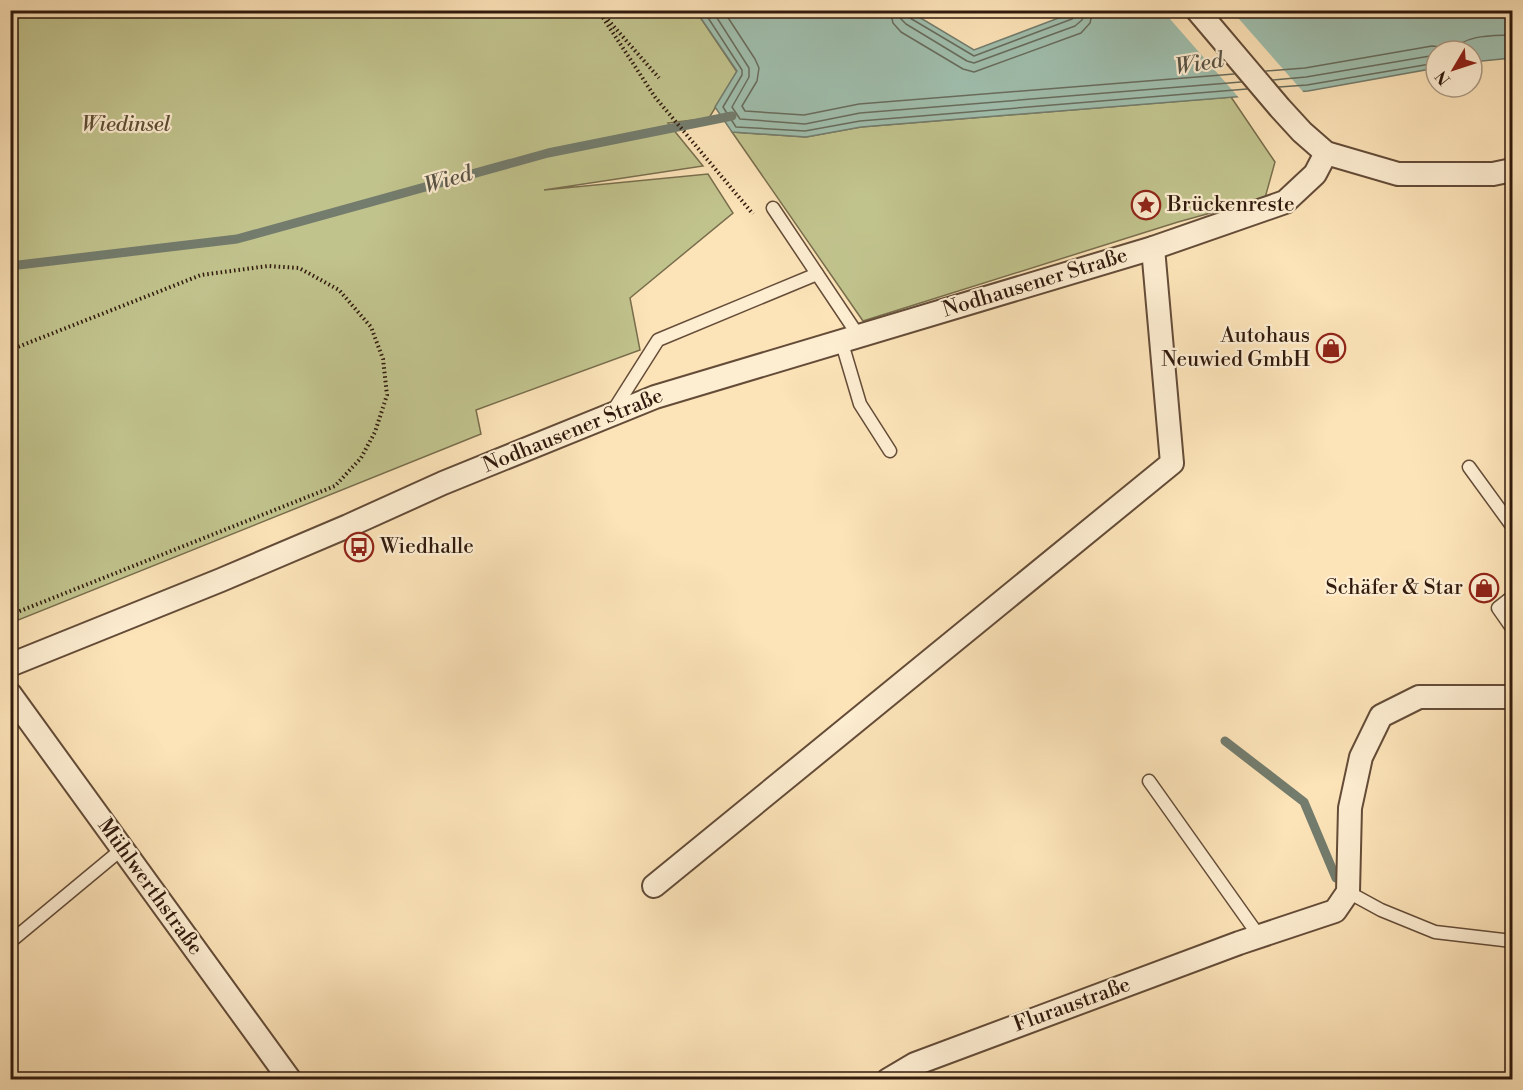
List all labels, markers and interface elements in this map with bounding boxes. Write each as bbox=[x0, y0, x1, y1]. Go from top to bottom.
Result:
north arrow bbox=[1424, 39, 1484, 99]
water label: Wied bbox=[1173, 47, 1227, 81]
text: N bbox=[1431, 66, 1455, 89]
park label: Wiedinsel bbox=[82, 112, 171, 138]
water label: Wied bbox=[421, 160, 477, 200]
place icon: Brückenreste bbox=[1130, 189, 1162, 221]
place label: Brückenreste bbox=[1166, 192, 1295, 218]
street label: Nodhausener Straße bbox=[939, 242, 1131, 324]
place label: Autohaus Neuwied GmbH bbox=[1161, 323, 1310, 373]
shop icon: Autohaus Neuwied GmbH bbox=[1315, 332, 1347, 364]
street label: Nodhausener Straße bbox=[479, 383, 667, 479]
bus stop icon: Wiedhalle bbox=[343, 531, 375, 563]
place label: Wiedhalle bbox=[379, 534, 474, 560]
shop icon: Schäfer & Star bbox=[1468, 572, 1500, 604]
place label: Schäfer & Star bbox=[1326, 575, 1463, 601]
street label: Mühlwerthstraße bbox=[92, 813, 208, 961]
street label: Fluraustraße bbox=[1010, 972, 1134, 1038]

